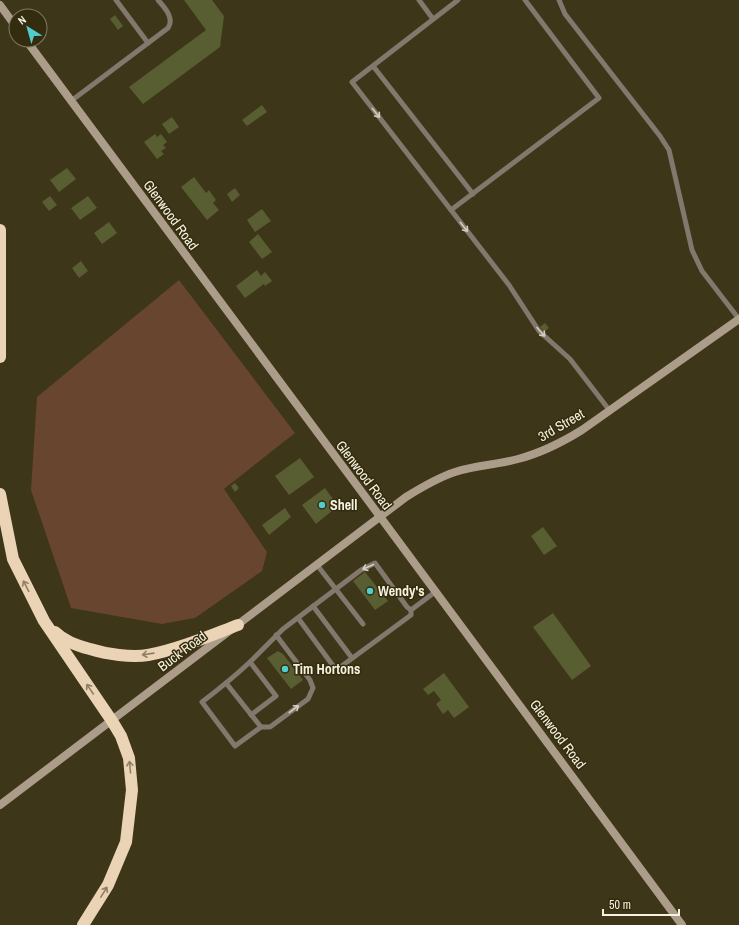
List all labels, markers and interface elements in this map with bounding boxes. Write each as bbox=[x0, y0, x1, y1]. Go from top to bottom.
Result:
north arrow bbox=[8, 8, 48, 48]
text: N bbox=[15, 12, 29, 28]
one-way arrow bbox=[372, 107, 380, 118]
street label: Glenwood Road bbox=[140, 176, 202, 254]
one-way arrow bbox=[460, 221, 468, 232]
one-way arrow bbox=[536, 326, 545, 337]
street label: 3rd Street bbox=[535, 405, 587, 445]
street label: Glenwood Road bbox=[332, 437, 396, 513]
place label: Shell bbox=[330, 496, 357, 514]
marker: Shell bbox=[317, 500, 327, 510]
one-way arrow bbox=[362, 563, 374, 571]
one-way arrow bbox=[22, 581, 30, 593]
place label: Wendy's bbox=[378, 582, 425, 600]
marker: Wendy's bbox=[365, 586, 375, 596]
street label: Buck Road bbox=[154, 627, 210, 675]
one-way arrow bbox=[142, 650, 155, 658]
place label: Tim Hortons bbox=[293, 660, 360, 678]
marker: Tim Hortons bbox=[280, 664, 290, 674]
one-way arrow bbox=[86, 683, 94, 694]
street label: Glenwood Road bbox=[526, 696, 590, 772]
one-way arrow bbox=[288, 705, 299, 713]
one-way arrow bbox=[126, 761, 134, 774]
one-way arrow bbox=[100, 887, 108, 898]
scale bar bbox=[603, 891, 679, 917]
text: 50 m bbox=[609, 897, 631, 913]

